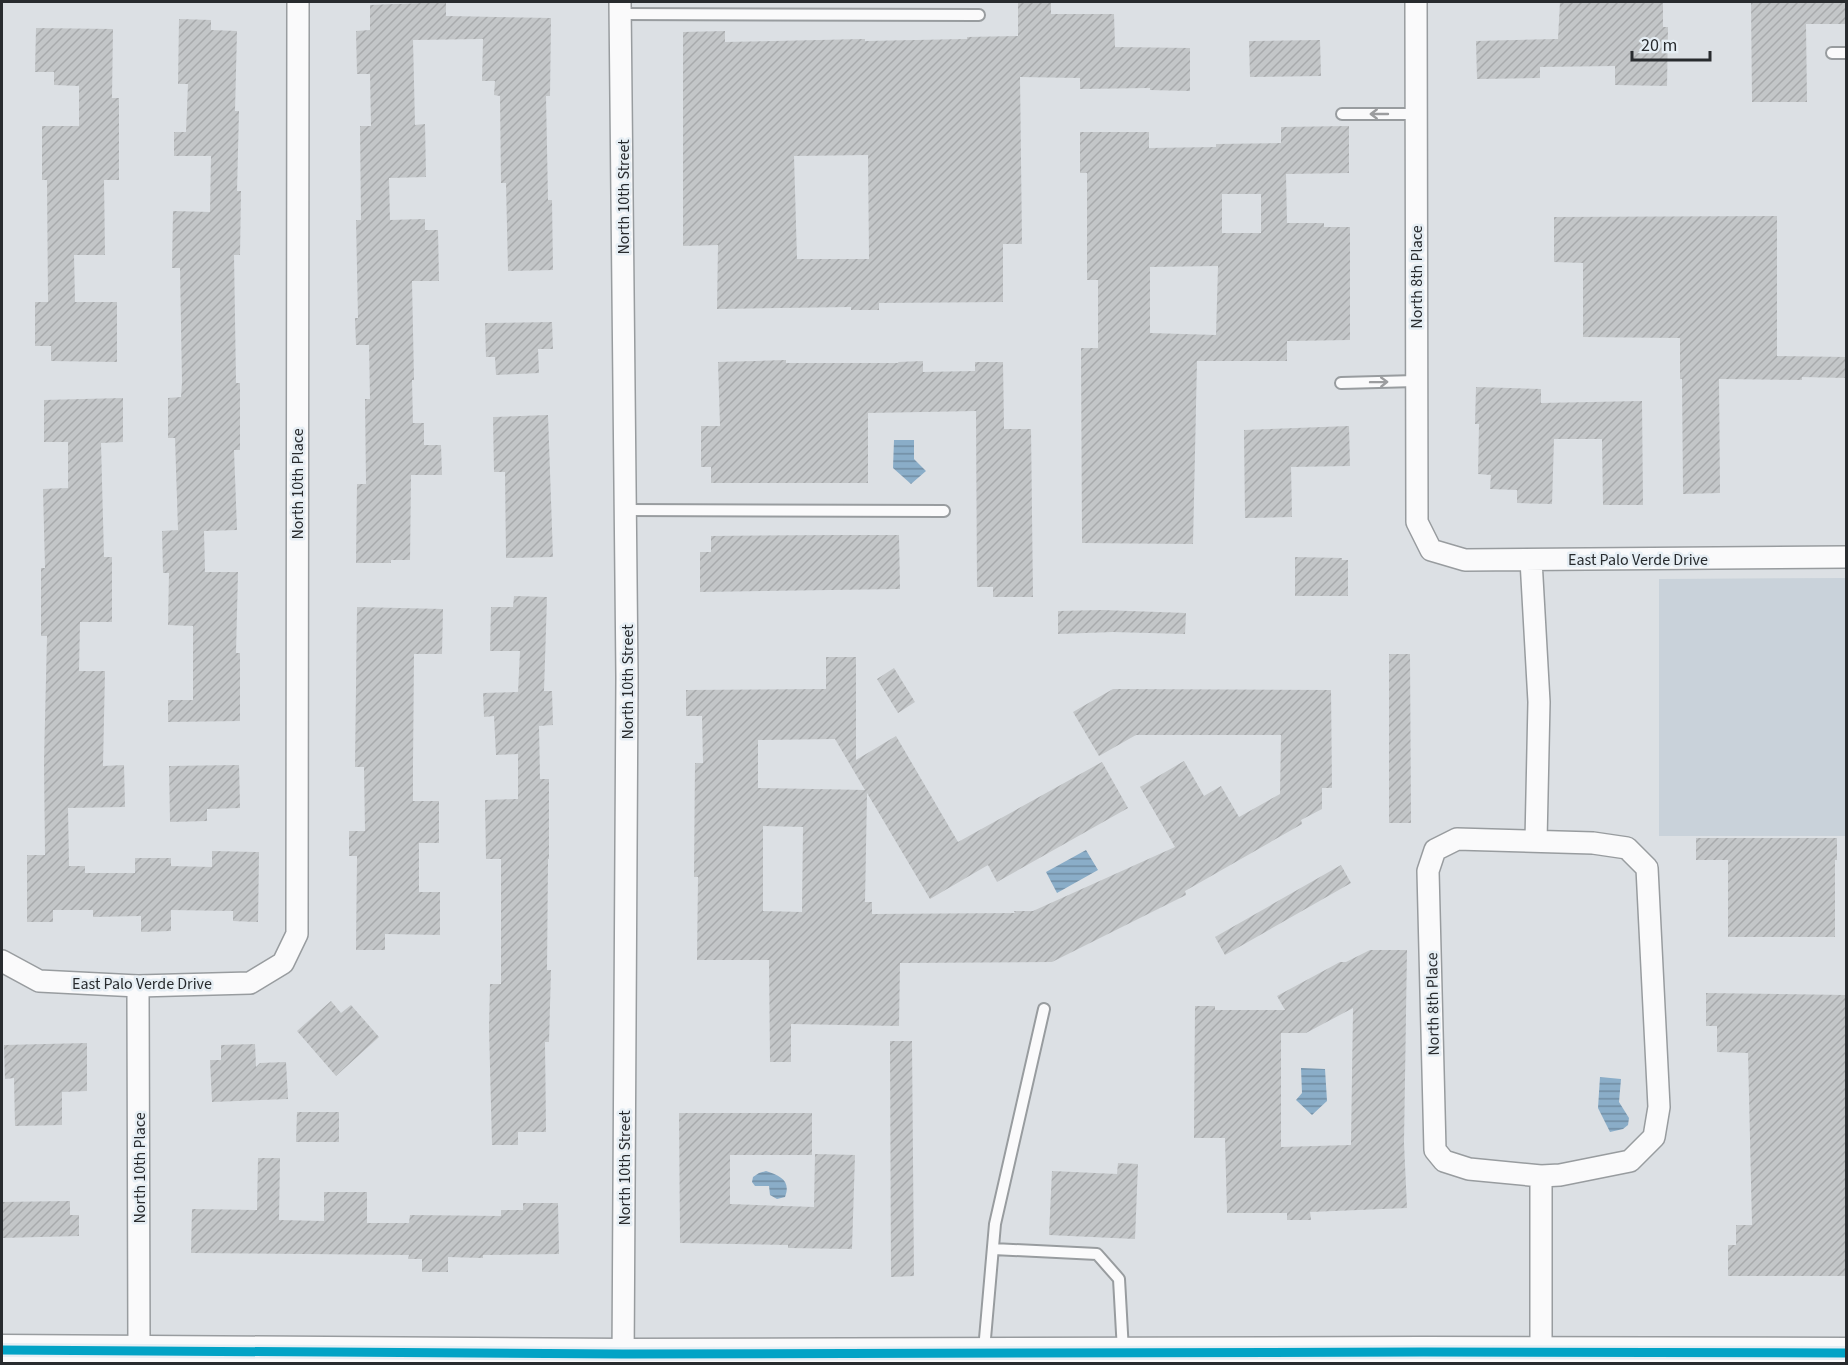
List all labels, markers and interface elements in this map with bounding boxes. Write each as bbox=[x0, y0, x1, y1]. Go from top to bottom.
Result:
scale bar bbox=[1632, 24, 1710, 62]
text: 20 m bbox=[1641, 33, 1677, 58]
one-way arrow bbox=[1370, 108, 1390, 120]
street label: North 10th Street bbox=[613, 139, 635, 255]
street label: North 8th Place bbox=[1406, 225, 1428, 329]
one-way arrow bbox=[1368, 376, 1388, 388]
street label: North 10th Place bbox=[287, 428, 309, 540]
street label: East Palo Verde Drive bbox=[1568, 549, 1708, 571]
street label: North 10th Street bbox=[617, 624, 639, 740]
street label: North 8th Place bbox=[1421, 952, 1445, 1056]
street label: East Palo Verde Drive bbox=[72, 973, 212, 995]
street label: North 10th Street bbox=[614, 1110, 636, 1226]
street label: North 10th Place bbox=[129, 1112, 151, 1224]

